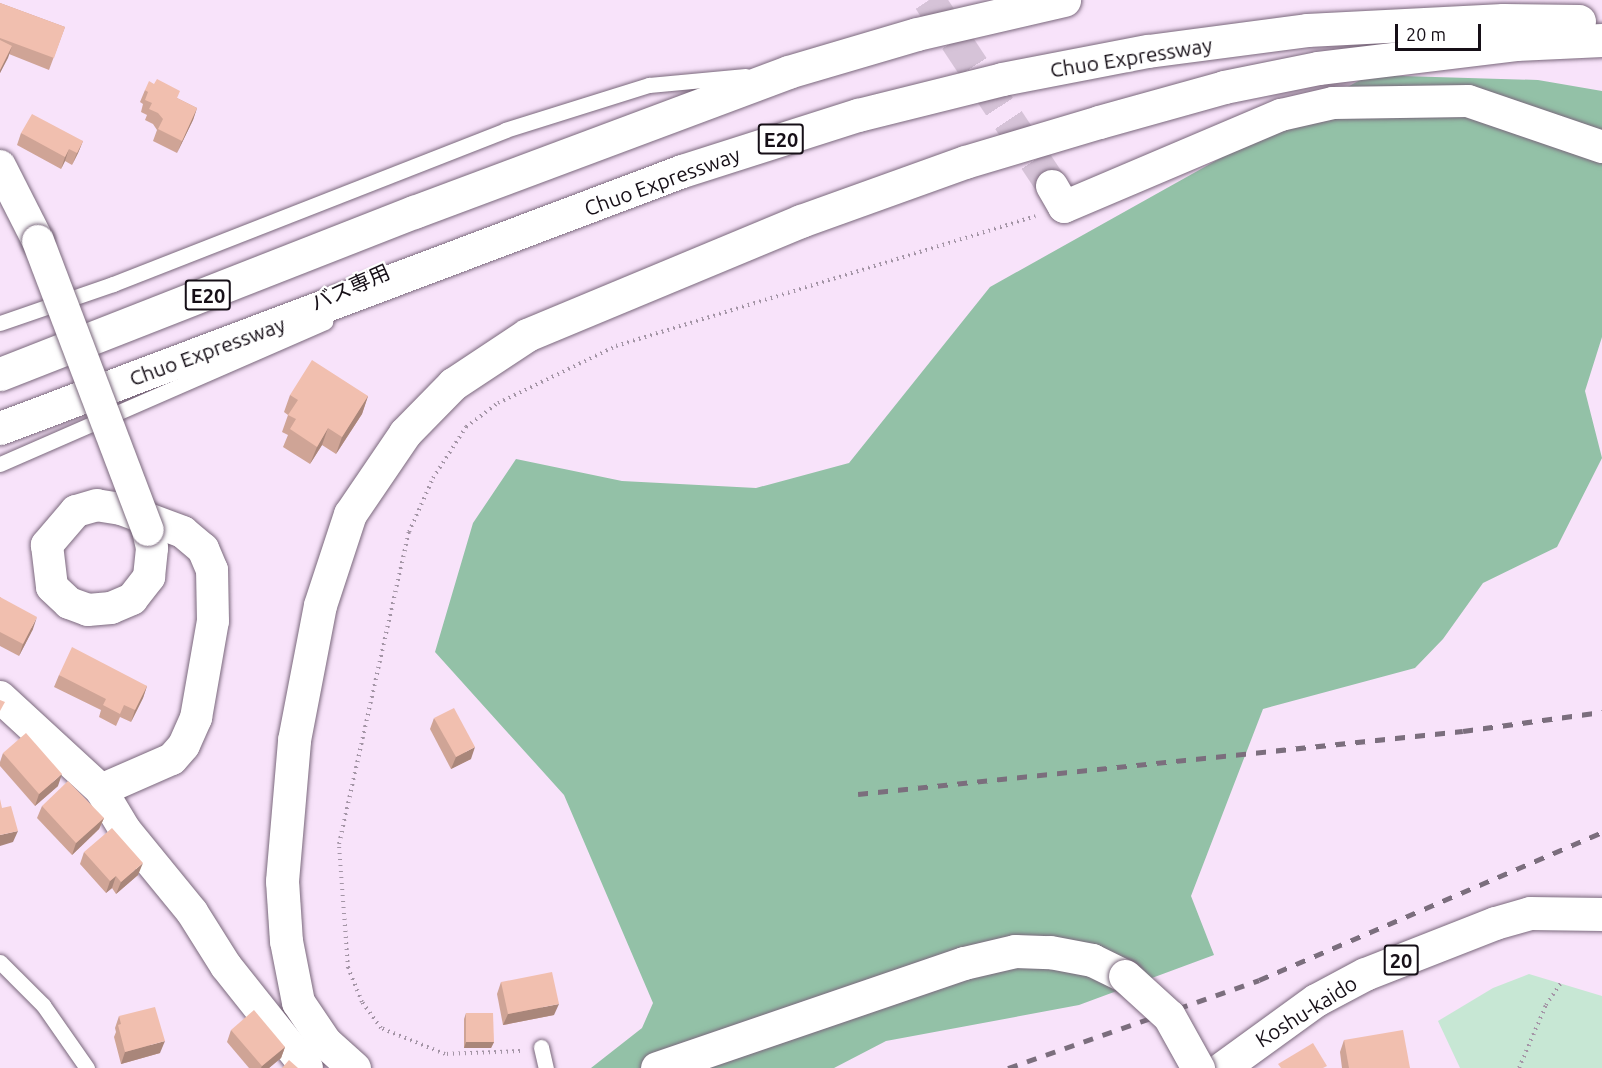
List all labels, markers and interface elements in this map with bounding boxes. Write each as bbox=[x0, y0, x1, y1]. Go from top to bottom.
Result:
scale bar bbox=[1398, 12, 1484, 50]
text: 20 m bbox=[1406, 24, 1446, 44]
street label: Chuo Expressway bbox=[1048, 32, 1214, 82]
road number: E20 bbox=[757, 122, 805, 156]
street label: Chuo Expressway bbox=[581, 141, 743, 221]
street label: バス専用 bbox=[307, 258, 393, 316]
road number: E20 bbox=[184, 278, 232, 312]
street label: Chuo Expressway bbox=[126, 311, 288, 391]
road number: 20 bbox=[1383, 943, 1419, 977]
street label: Koshu-kaido bbox=[1251, 970, 1361, 1052]

